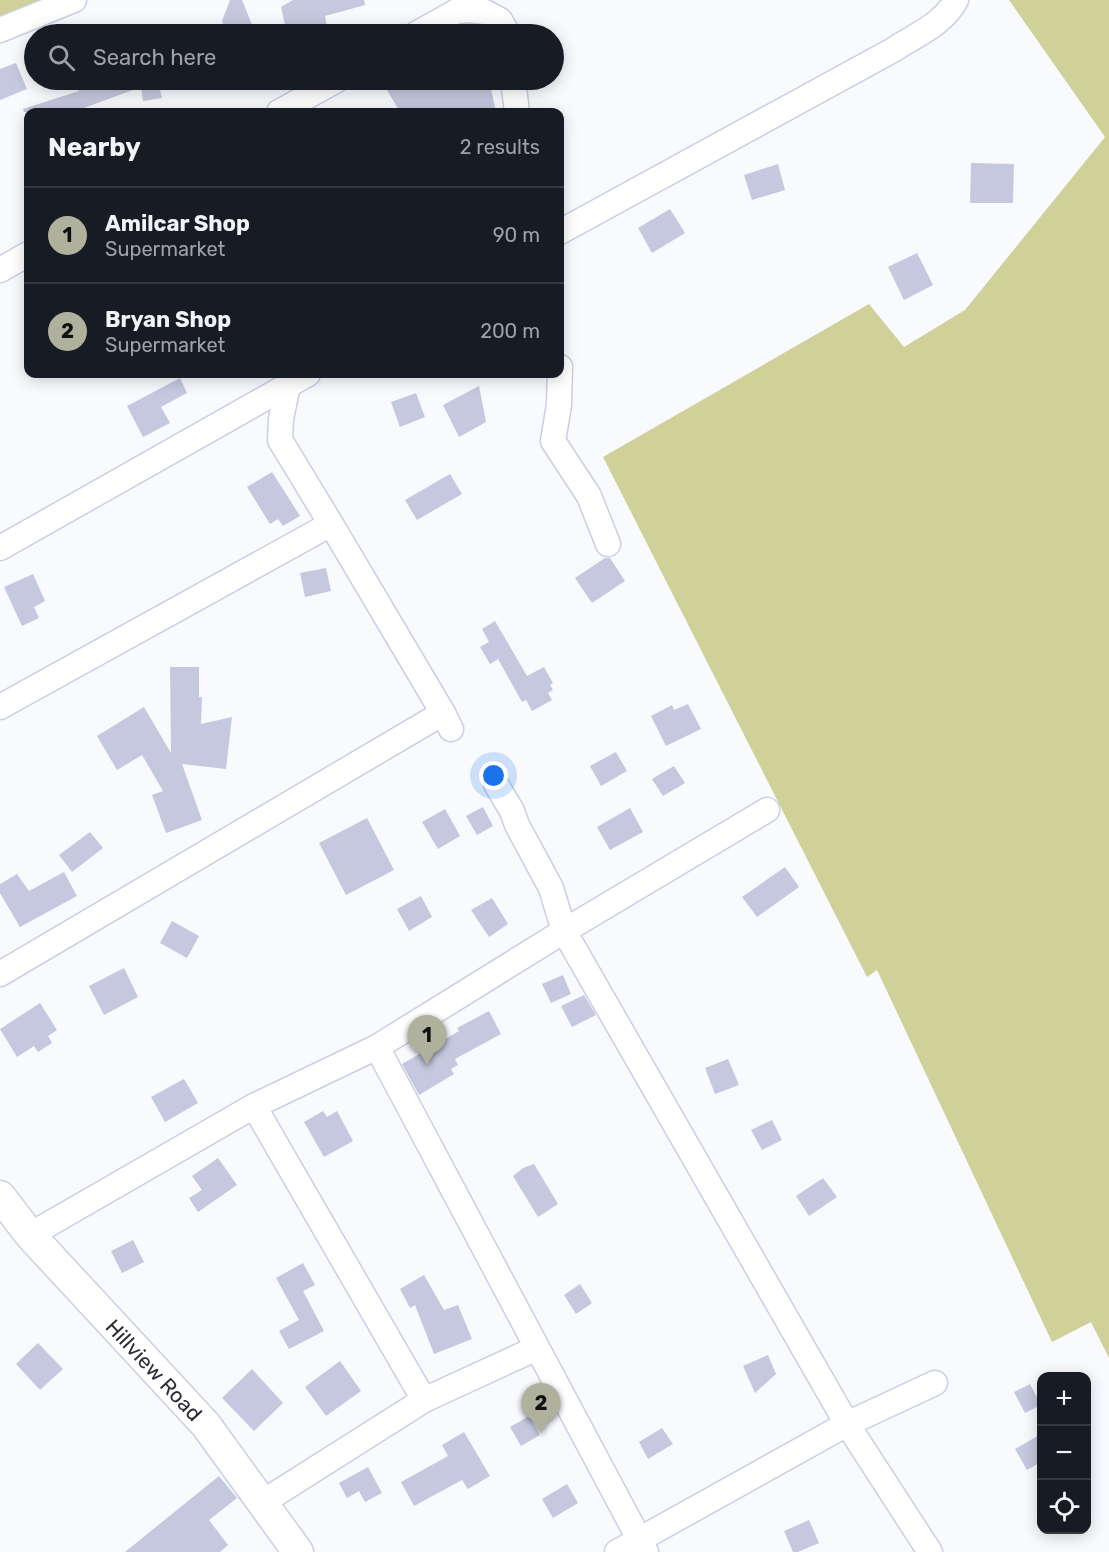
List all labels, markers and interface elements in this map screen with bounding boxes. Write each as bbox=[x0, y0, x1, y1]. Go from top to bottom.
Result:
search box bbox=[24, 24, 564, 90]
icon: search bbox=[45, 41, 78, 74]
text: Search here bbox=[93, 44, 216, 71]
text: Nearby bbox=[48, 132, 141, 163]
text: 2 results bbox=[460, 135, 540, 159]
text: Amilcar Shop bbox=[105, 210, 250, 237]
text: 1 bbox=[63, 223, 72, 247]
text: 90 m bbox=[493, 223, 540, 247]
text: Supermarket bbox=[105, 237, 225, 261]
text: Bryan Shop bbox=[105, 306, 231, 333]
text: 2 bbox=[61, 319, 74, 343]
text: 200 m bbox=[480, 319, 540, 343]
text: Supermarket bbox=[105, 333, 225, 357]
your location bbox=[479, 761, 508, 790]
pin: 1 bbox=[408, 1016, 446, 1065]
street label: Hillview Road bbox=[101, 1314, 207, 1426]
map controls bbox=[1037, 1372, 1091, 1534]
button: + bbox=[1037, 1372, 1091, 1426]
pin: 2 bbox=[522, 1384, 560, 1433]
button: − bbox=[1037, 1426, 1091, 1480]
button: locate bbox=[1037, 1480, 1091, 1534]

